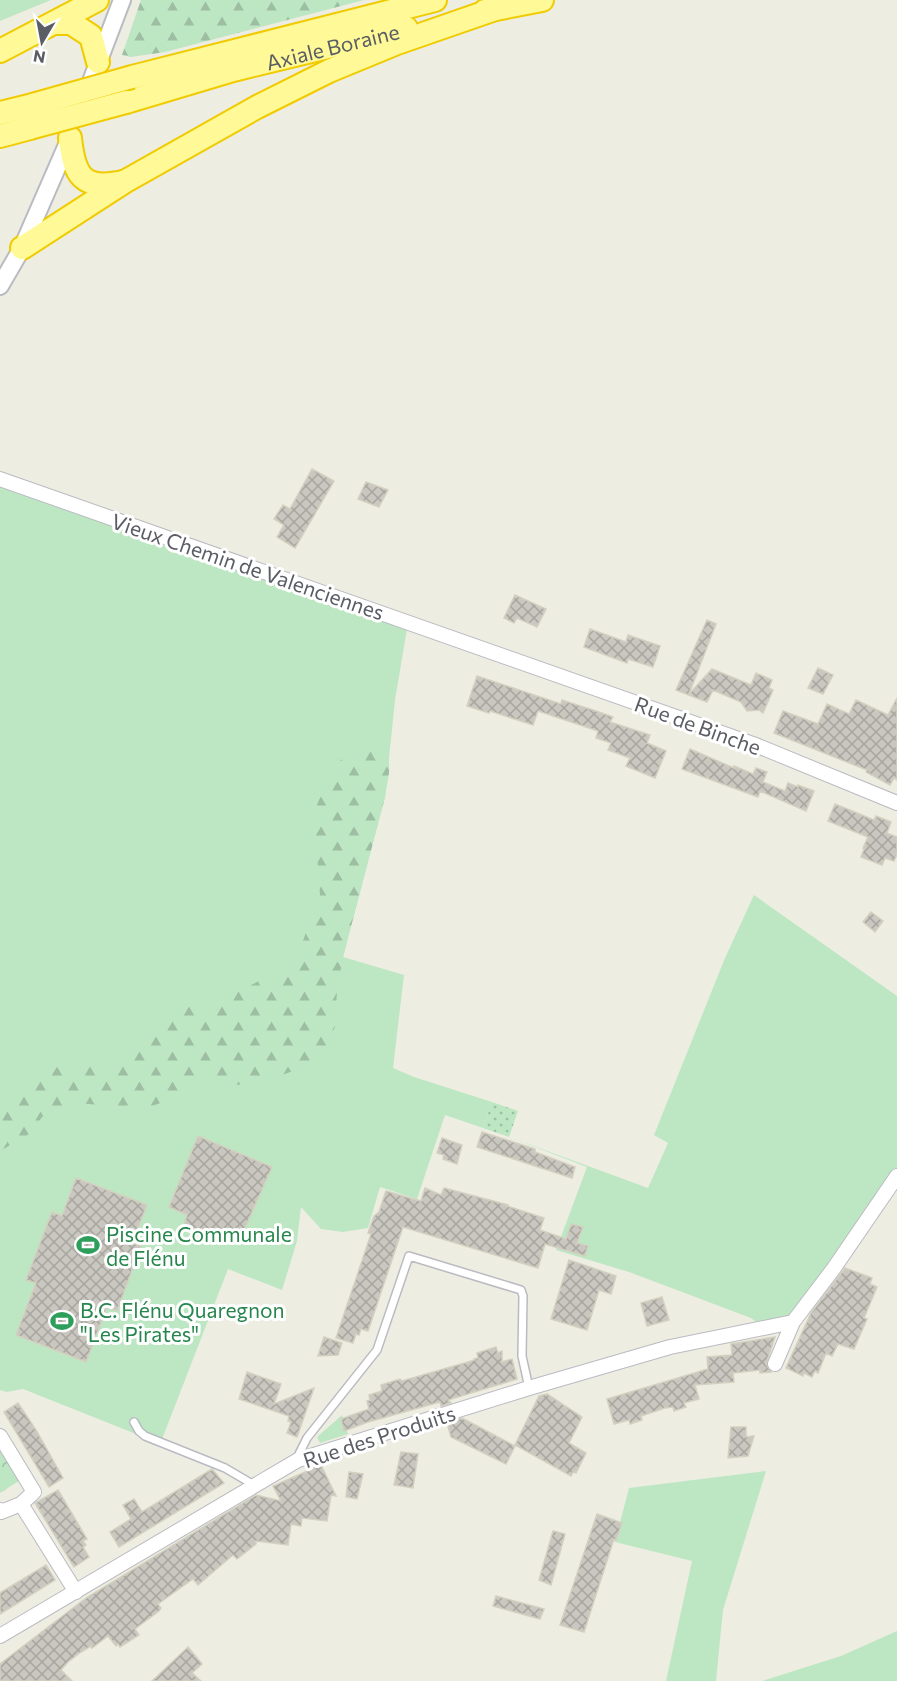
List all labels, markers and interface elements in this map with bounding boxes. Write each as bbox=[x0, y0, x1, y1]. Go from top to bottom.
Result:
north arrow bbox=[12, 12, 72, 72]
street label: Axiale Boraine bbox=[263, 18, 402, 74]
text: N bbox=[32, 47, 47, 68]
street label: Vieux Chemin de Valenciennes bbox=[108, 508, 388, 624]
street label: Rue de Binche bbox=[631, 691, 765, 759]
place label: Piscine Communale de Flénu bbox=[106, 1221, 292, 1270]
sports icon: Piscine Communale de Flénu bbox=[75, 1232, 101, 1258]
place label: B.C. Flénu Quaregnon "Les Pirates" bbox=[80, 1297, 285, 1346]
sports icon: B.C. Flénu Quaregnon "Les Pirates" bbox=[49, 1308, 75, 1334]
street label: Rue des Produits bbox=[300, 1400, 458, 1472]

